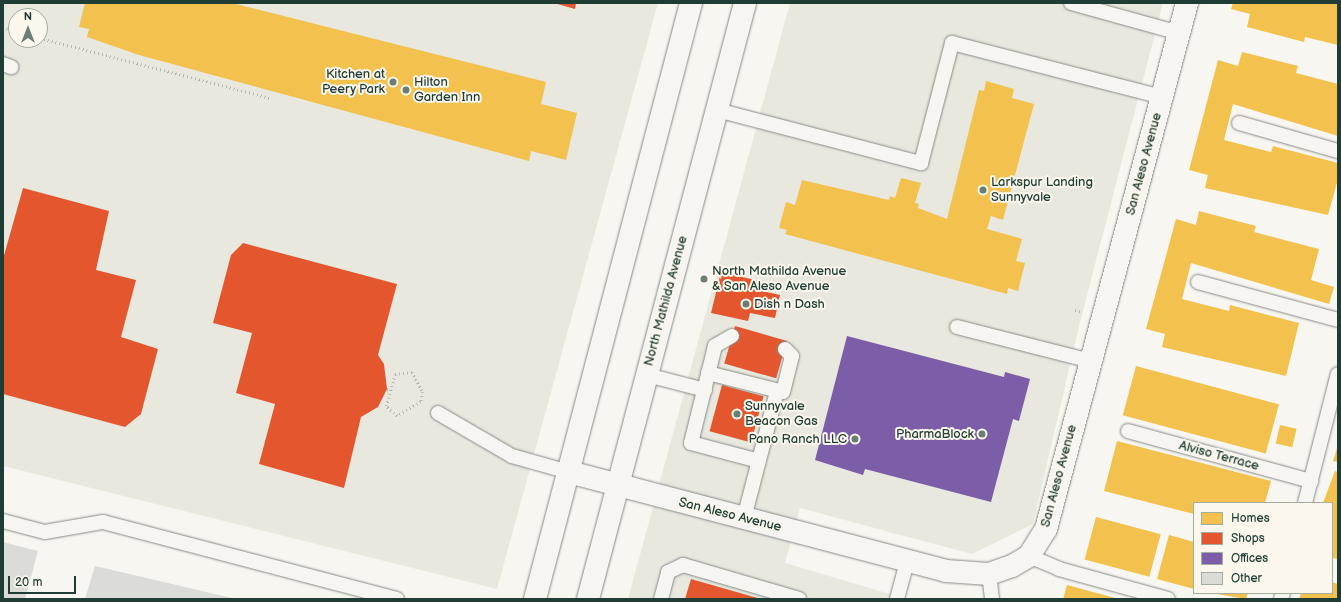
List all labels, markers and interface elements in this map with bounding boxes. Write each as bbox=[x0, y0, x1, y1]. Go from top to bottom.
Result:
north arrow bbox=[8, 8, 48, 48]
text: N bbox=[24, 10, 32, 23]
place label: Kitchen at Peery Park bbox=[321, 67, 385, 98]
place label: Hilton Garden Inn bbox=[414, 75, 480, 106]
marker: Kitchen at Peery Park bbox=[388, 77, 398, 87]
marker: Hilton Garden Inn bbox=[401, 85, 411, 95]
street label: San Aleso Avenue bbox=[1123, 111, 1165, 217]
place label: Larkspur Landing Sunnyvale bbox=[991, 175, 1093, 206]
marker: Larkspur Landing Sunnyvale bbox=[978, 185, 988, 195]
street label: North Mathilda Avenue bbox=[641, 234, 691, 368]
place label: North Mathilda Avenue & San Aleso Avenue bbox=[712, 264, 846, 295]
marker: North Mathilda Avenue & San Aleso Avenue bbox=[699, 274, 709, 284]
place label: Dish n Dash bbox=[754, 296, 825, 312]
marker: Dish n Dash bbox=[741, 299, 751, 309]
place label: Sunnyvale Beacon Gas bbox=[745, 399, 818, 430]
marker: Sunnyvale Beacon Gas bbox=[732, 409, 742, 419]
street label: San Aleso Avenue bbox=[1038, 423, 1080, 529]
place label: PharmaBlock bbox=[896, 426, 974, 442]
marker: PharmaBlock bbox=[977, 429, 987, 439]
place label: Pano Ranch LLC bbox=[748, 431, 847, 447]
marker: Pano Ranch LLC bbox=[850, 434, 860, 444]
street label: Alviso Terrace bbox=[1177, 438, 1261, 474]
street label: San Aleso Avenue bbox=[677, 495, 783, 535]
legend bbox=[1193, 502, 1333, 594]
text: Homes bbox=[1231, 511, 1270, 526]
text: Shops bbox=[1231, 531, 1265, 546]
text: Offices bbox=[1231, 551, 1268, 566]
scale bar bbox=[10, 568, 78, 594]
text: Other bbox=[1231, 571, 1262, 586]
text: 20 m bbox=[15, 575, 42, 590]

